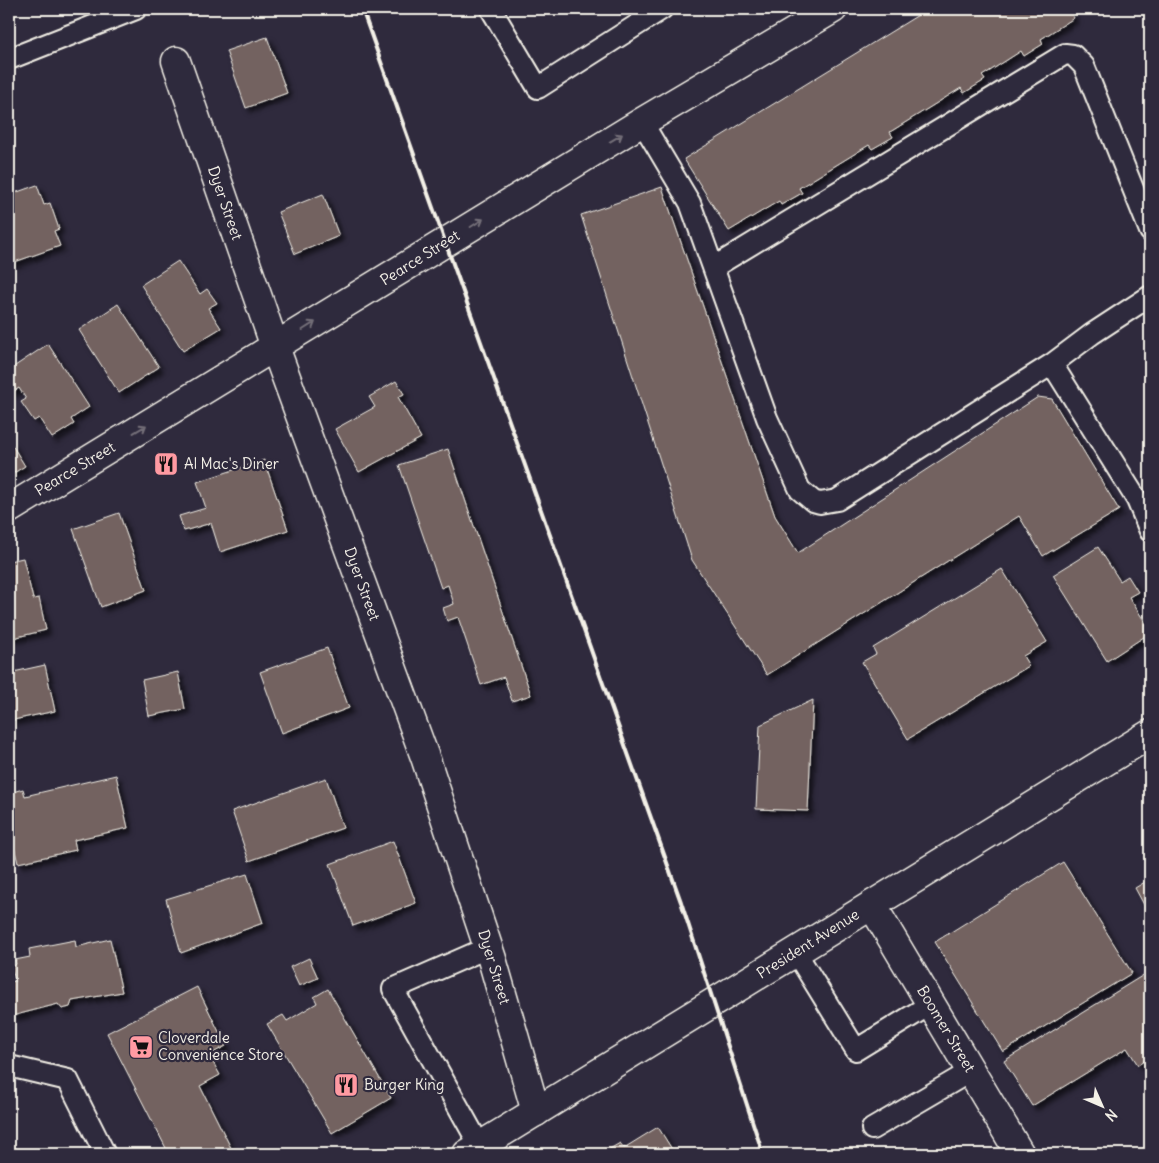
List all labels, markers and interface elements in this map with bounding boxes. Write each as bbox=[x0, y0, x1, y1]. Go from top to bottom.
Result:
one-way arrow bbox=[608, 133, 622, 143]
street label: Dyer Street bbox=[204, 163, 247, 242]
one-way arrow bbox=[470, 218, 484, 228]
street label: Pearce Street bbox=[376, 226, 463, 290]
one-way arrow bbox=[301, 321, 315, 331]
one-way arrow bbox=[133, 424, 147, 434]
street label: Pearce Street bbox=[31, 437, 118, 500]
restaurant icon: Al Mac's Diner bbox=[153, 451, 179, 477]
place label: Al Mac's Diner bbox=[184, 454, 279, 473]
street label: Dyer Street bbox=[340, 544, 385, 623]
street label: President Avenue bbox=[753, 904, 862, 983]
street label: Dyer Street bbox=[474, 927, 515, 1006]
street label: Boomer Street bbox=[913, 982, 980, 1075]
place label: Cloverdale Convenience Store bbox=[158, 1028, 283, 1064]
supermarket icon: Cloverdale Convenience Store bbox=[128, 1034, 154, 1060]
restaurant icon: Burger King bbox=[333, 1072, 359, 1098]
place label: Burger King bbox=[364, 1075, 444, 1094]
north arrow bbox=[1076, 1080, 1126, 1130]
text: N bbox=[1101, 1105, 1121, 1125]

